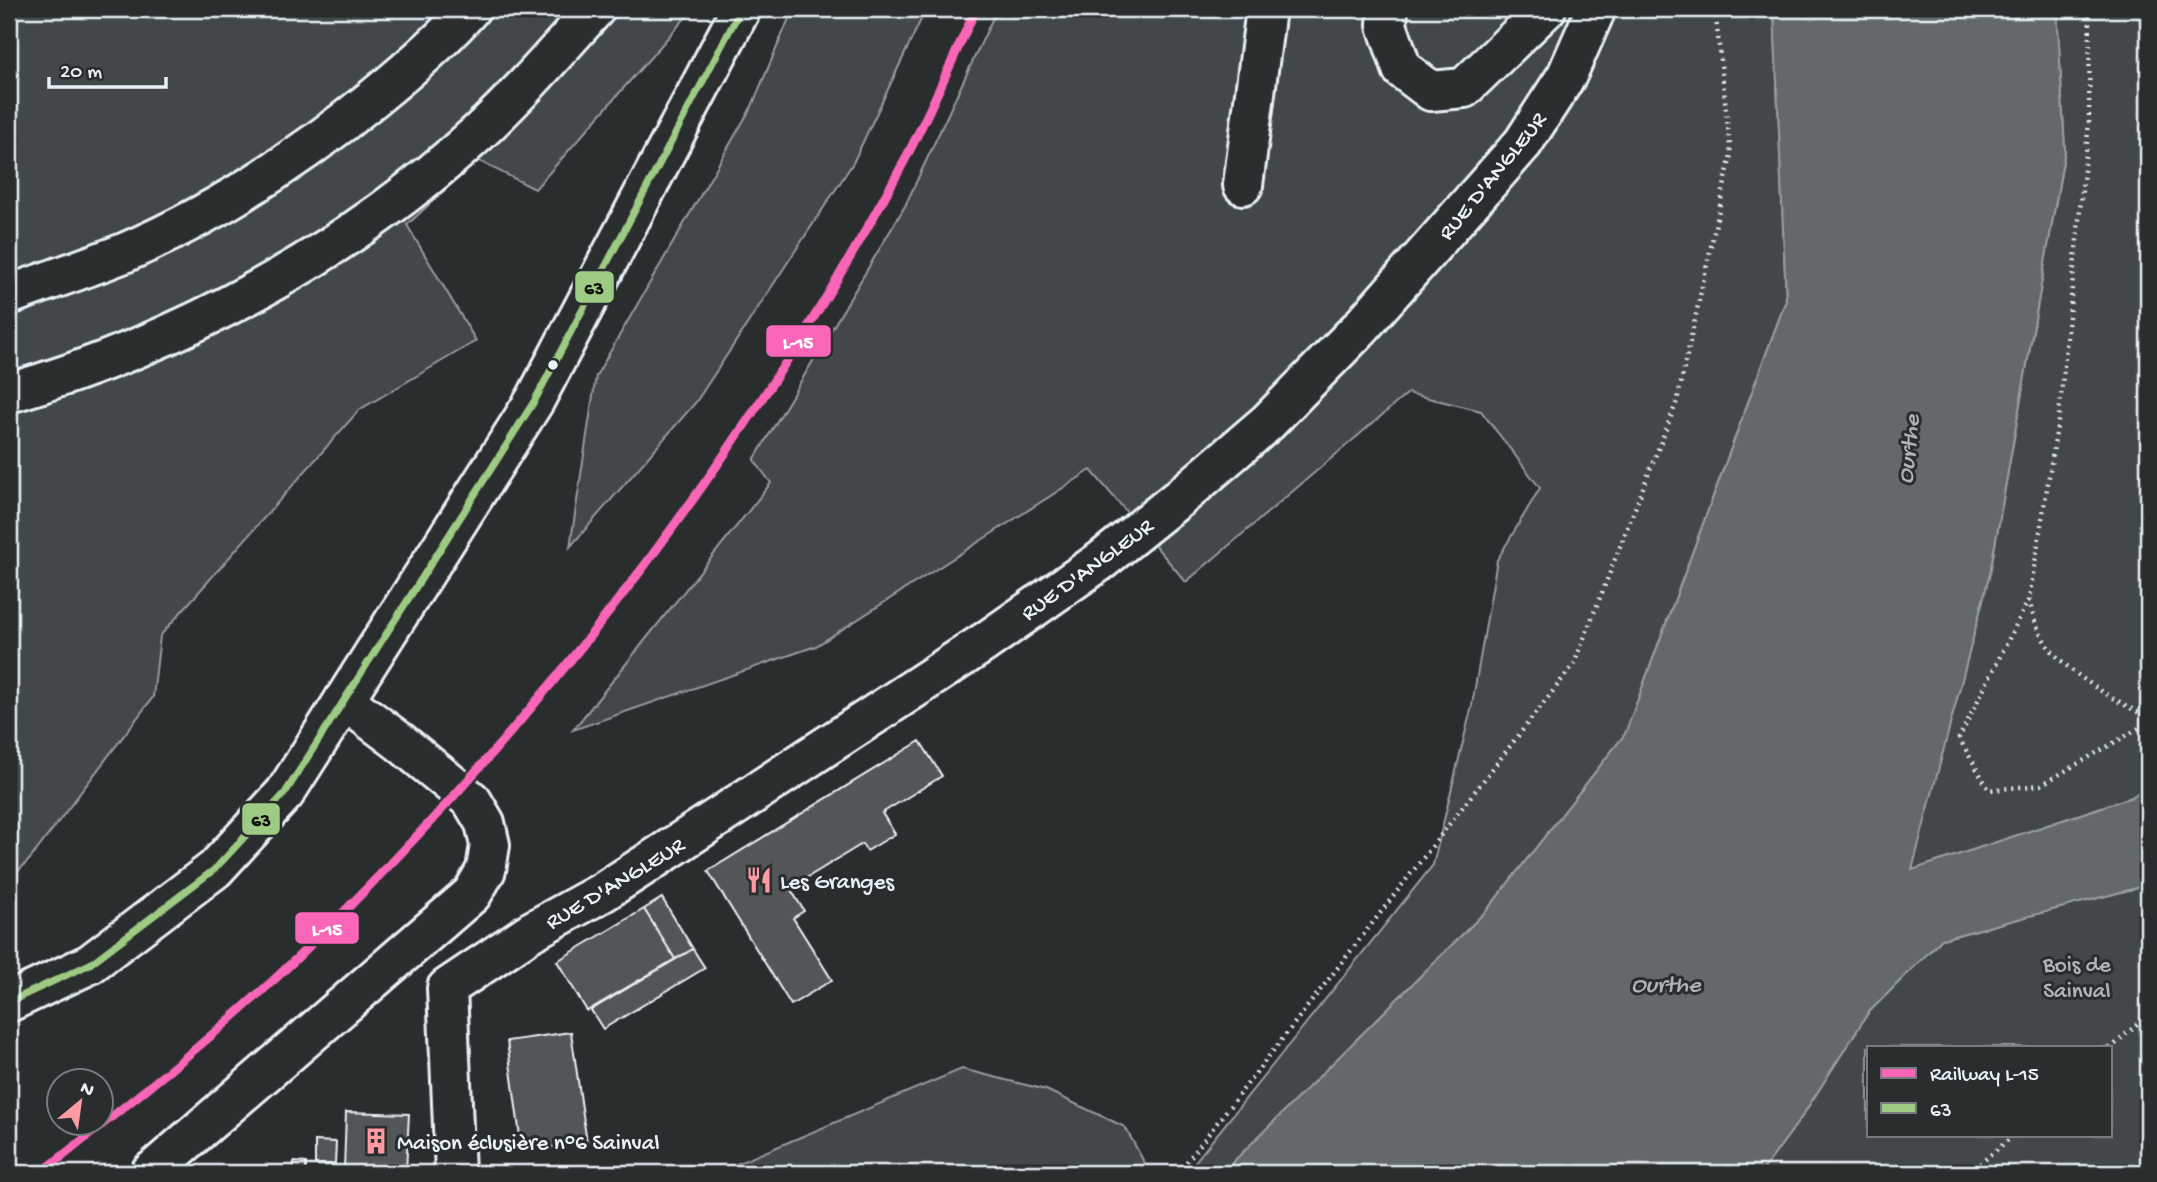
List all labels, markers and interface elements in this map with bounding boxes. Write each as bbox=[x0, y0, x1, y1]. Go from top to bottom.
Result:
scale bar bbox=[49, 46, 166, 90]
text: 20 m bbox=[60, 61, 102, 86]
street label: RUE D'ANGLEUR bbox=[1434, 107, 1554, 247]
line badge: 63 bbox=[574, 270, 615, 304]
text: 63 bbox=[584, 279, 604, 302]
line badge: L-15 bbox=[765, 324, 832, 358]
text: L-15 bbox=[783, 333, 813, 356]
unlabelled marker bbox=[546, 358, 560, 372]
water label: Ourthe bbox=[1892, 412, 1929, 485]
street label: RUE D'ANGLEUR bbox=[1017, 513, 1160, 628]
line badge: 63 bbox=[241, 802, 281, 836]
text: 63 bbox=[251, 811, 271, 834]
street label: RUE D'ANGLEUR bbox=[542, 832, 691, 937]
restaurant icon: Les Granges bbox=[744, 865, 774, 895]
place label: Les Granges bbox=[780, 870, 895, 897]
line badge: L-15 bbox=[294, 911, 360, 945]
text: L-15 bbox=[312, 920, 342, 943]
park label: Bois de Sainval bbox=[2042, 953, 2112, 1006]
water label: Ourthe bbox=[1631, 972, 1702, 1001]
legend bbox=[1867, 1046, 2112, 1136]
text: Railway L-15 bbox=[1930, 1064, 2039, 1089]
north arrow bbox=[46, 1066, 116, 1136]
text: N bbox=[76, 1077, 98, 1103]
text: 63 bbox=[1930, 1100, 1952, 1125]
building icon: Maison éclusière n°6 Sainval bbox=[361, 1126, 391, 1156]
place label: Maison éclusière n°6 Sainval bbox=[397, 1131, 660, 1158]

